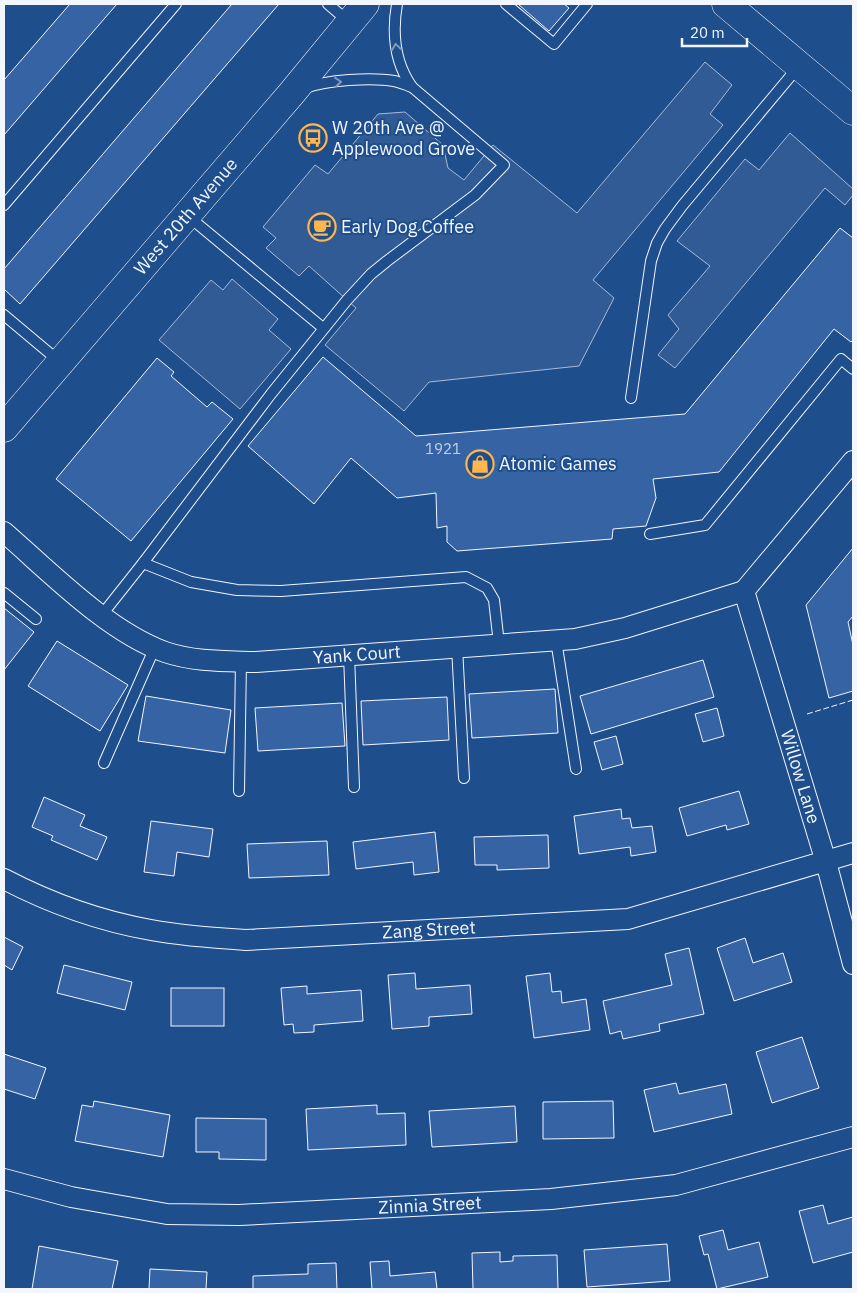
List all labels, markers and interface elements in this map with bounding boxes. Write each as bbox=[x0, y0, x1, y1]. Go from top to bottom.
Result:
scale bar bbox=[682, 15, 747, 47]
text: 20 m bbox=[690, 23, 725, 42]
one-way arrow bbox=[392, 43, 402, 52]
one-way arrow bbox=[334, 76, 342, 87]
place label: W 20th Ave @ Applewood Grove bbox=[332, 116, 475, 160]
bus stop icon: W 20th Ave @ Applewood Grove bbox=[298, 123, 328, 153]
street label: West 20th Avenue bbox=[129, 153, 242, 279]
cafe icon: Early Dog Coffee bbox=[307, 212, 337, 242]
place label: Early Dog Coffee bbox=[341, 215, 474, 238]
house number: 1921 bbox=[425, 439, 461, 458]
shop icon: Atomic Games bbox=[465, 449, 495, 479]
place label: Atomic Games bbox=[499, 452, 617, 475]
street label: Yank Court bbox=[312, 640, 402, 669]
street label: Willow Lane bbox=[776, 727, 826, 826]
street label: Zang Street bbox=[382, 915, 476, 943]
street label: Zinnia Street bbox=[378, 1191, 482, 1219]

